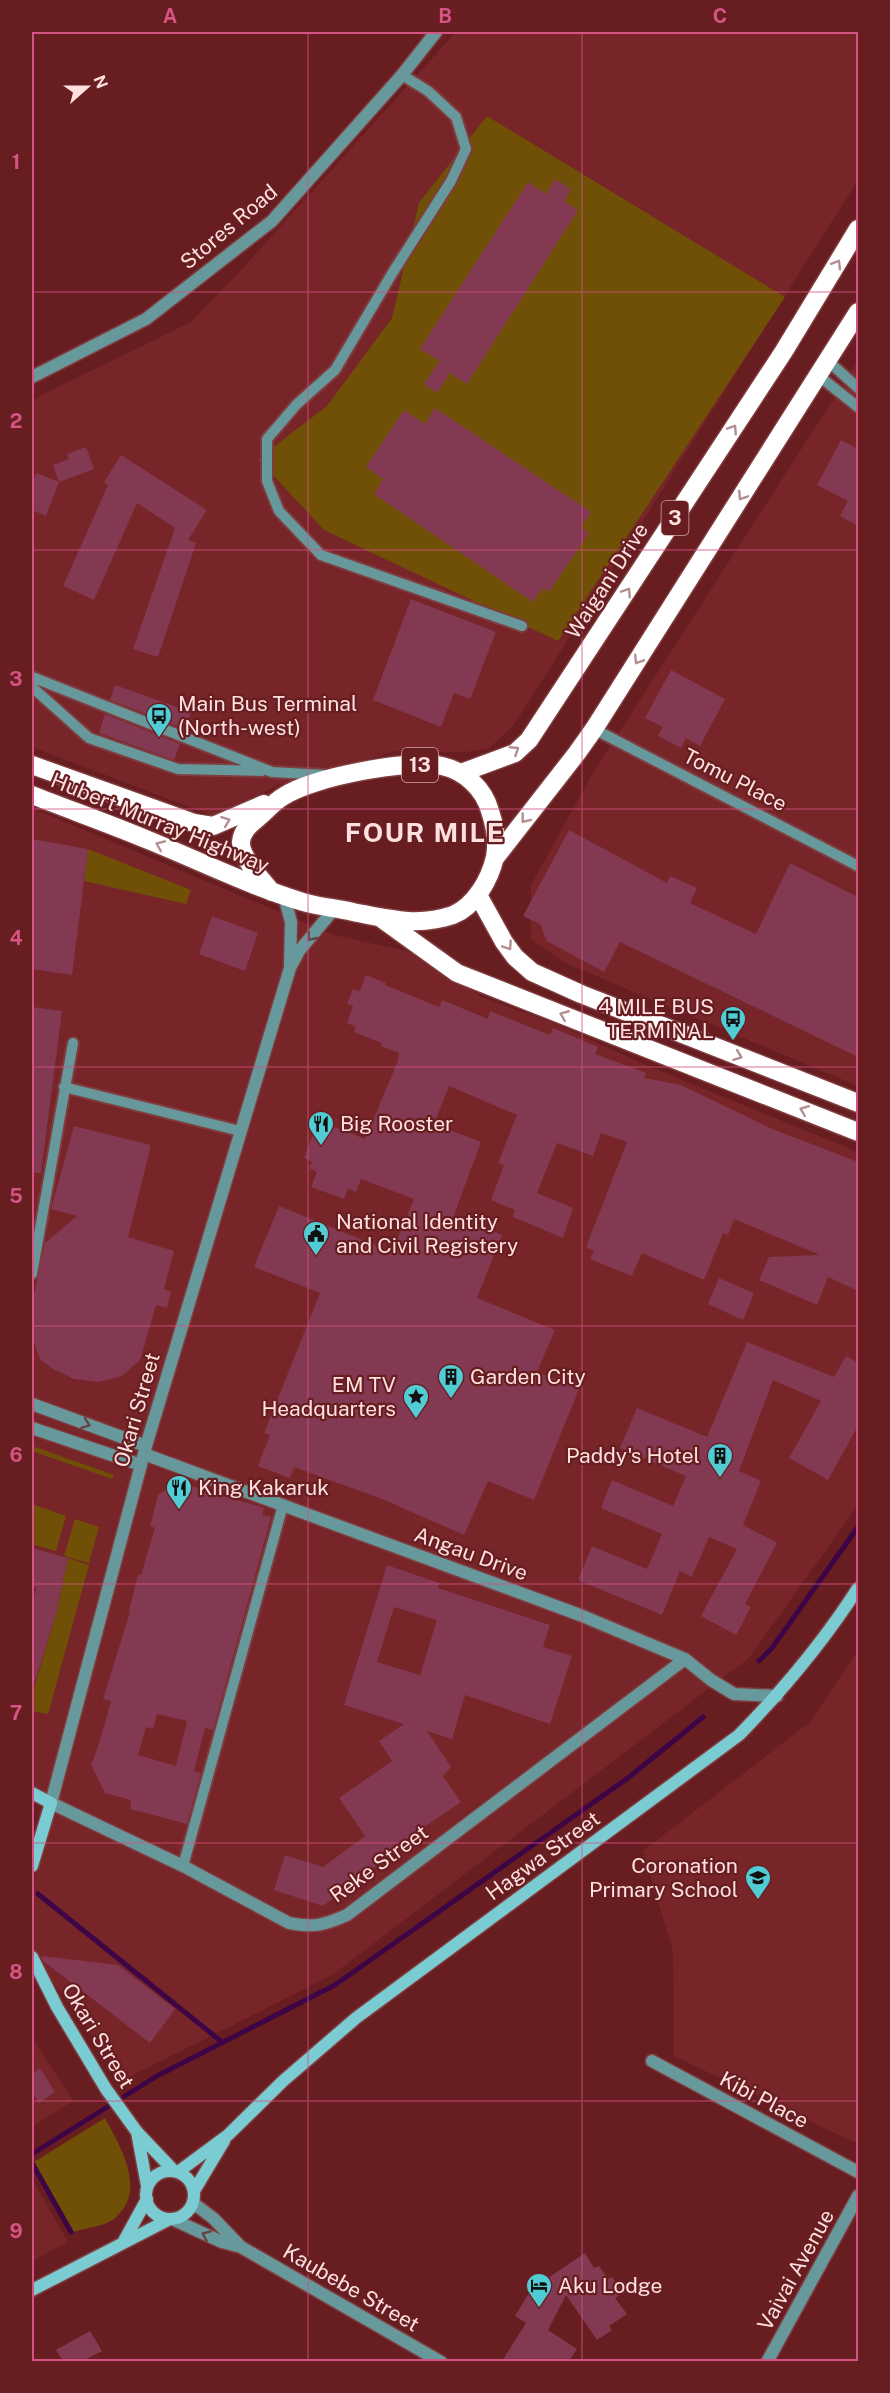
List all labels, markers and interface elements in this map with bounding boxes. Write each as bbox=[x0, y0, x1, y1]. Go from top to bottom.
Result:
text: A bbox=[163, 4, 177, 28]
text: B bbox=[438, 4, 452, 28]
text: C bbox=[713, 4, 727, 28]
north arrow bbox=[57, 57, 117, 117]
text: N bbox=[89, 73, 112, 91]
text: 1 bbox=[12, 150, 20, 174]
street label: Stores Road bbox=[175, 179, 282, 274]
one-way arrow bbox=[830, 260, 842, 270]
text: 2 bbox=[10, 409, 22, 433]
one-way arrow bbox=[726, 425, 738, 435]
one-way arrow bbox=[738, 490, 750, 500]
road number: 3 bbox=[662, 501, 688, 535]
street label: Waigani Drive bbox=[560, 518, 653, 643]
one-way arrow bbox=[619, 588, 631, 598]
one-way arrow bbox=[633, 654, 645, 664]
text: 3 bbox=[9, 667, 23, 691]
place label: Main Bus Terminal (North-west) bbox=[178, 691, 357, 740]
bus stop icon: Main Bus Terminal (North-west) bbox=[144, 701, 174, 739]
street label: Tomu Place bbox=[679, 743, 791, 816]
one-way arrow bbox=[508, 747, 519, 758]
road number: 13 bbox=[402, 748, 438, 782]
street label: Hubert Murray Highway bbox=[47, 767, 273, 878]
one-way arrow bbox=[522, 813, 533, 824]
one-way arrow bbox=[220, 816, 231, 828]
district label: FOUR MILE bbox=[345, 816, 505, 848]
one-way arrow bbox=[155, 840, 166, 852]
text: 4 bbox=[9, 926, 23, 950]
one-way arrow bbox=[307, 930, 318, 941]
one-way arrow bbox=[501, 939, 512, 950]
place label: 4 MILE BUS TERMINAL bbox=[598, 994, 714, 1043]
bus stop icon: 4 MILE BUS TERMINAL bbox=[718, 1004, 748, 1042]
one-way arrow bbox=[559, 1010, 570, 1022]
one-way arrow bbox=[732, 1048, 742, 1061]
one-way arrow bbox=[799, 1105, 810, 1117]
restaurant icon: Big Rooster bbox=[306, 1109, 336, 1147]
place label: Big Rooster bbox=[340, 1111, 453, 1136]
text: 5 bbox=[9, 1184, 23, 1208]
place label: National Identity and Civil Registery bbox=[336, 1209, 518, 1258]
public building icon: National Identity and Civil Registery bbox=[301, 1219, 331, 1257]
street label: Okari Street bbox=[108, 1350, 165, 1470]
building icon: Garden City bbox=[436, 1362, 466, 1400]
place label: Garden City bbox=[470, 1364, 586, 1389]
place label: EM TV Headquarters bbox=[261, 1372, 396, 1421]
place icon: EM TV Headquarters bbox=[401, 1382, 431, 1420]
one-way arrow bbox=[81, 1416, 91, 1429]
building icon: Paddy's Hotel bbox=[705, 1441, 735, 1479]
text: 6 bbox=[9, 1443, 23, 1467]
place label: Paddy's Hotel bbox=[566, 1443, 700, 1468]
restaurant icon: King Kakaruk bbox=[164, 1473, 194, 1511]
place label: King Kakaruk bbox=[198, 1475, 329, 1500]
street label: Angau Drive bbox=[411, 1521, 531, 1586]
text: 7 bbox=[10, 1701, 22, 1725]
street label: Hagwa Street bbox=[481, 1806, 605, 1905]
street label: Reke Street bbox=[325, 1820, 433, 1908]
place label: Coronation Primary School bbox=[589, 1853, 738, 1902]
school or university icon: Coronation Primary School bbox=[743, 1863, 773, 1901]
text: 8 bbox=[9, 1960, 23, 1984]
street label: Okari Street bbox=[57, 1979, 140, 2093]
street label: Kibi Place bbox=[716, 2066, 813, 2133]
street label: Vaivai Avenue bbox=[752, 2205, 839, 2335]
text: 9 bbox=[9, 2219, 23, 2243]
one-way arrow bbox=[201, 2230, 212, 2242]
street label: Kaubebe Street bbox=[279, 2238, 424, 2337]
hotel icon: Aku Lodge bbox=[524, 2271, 554, 2309]
place label: Aku Lodge bbox=[558, 2273, 662, 2298]

